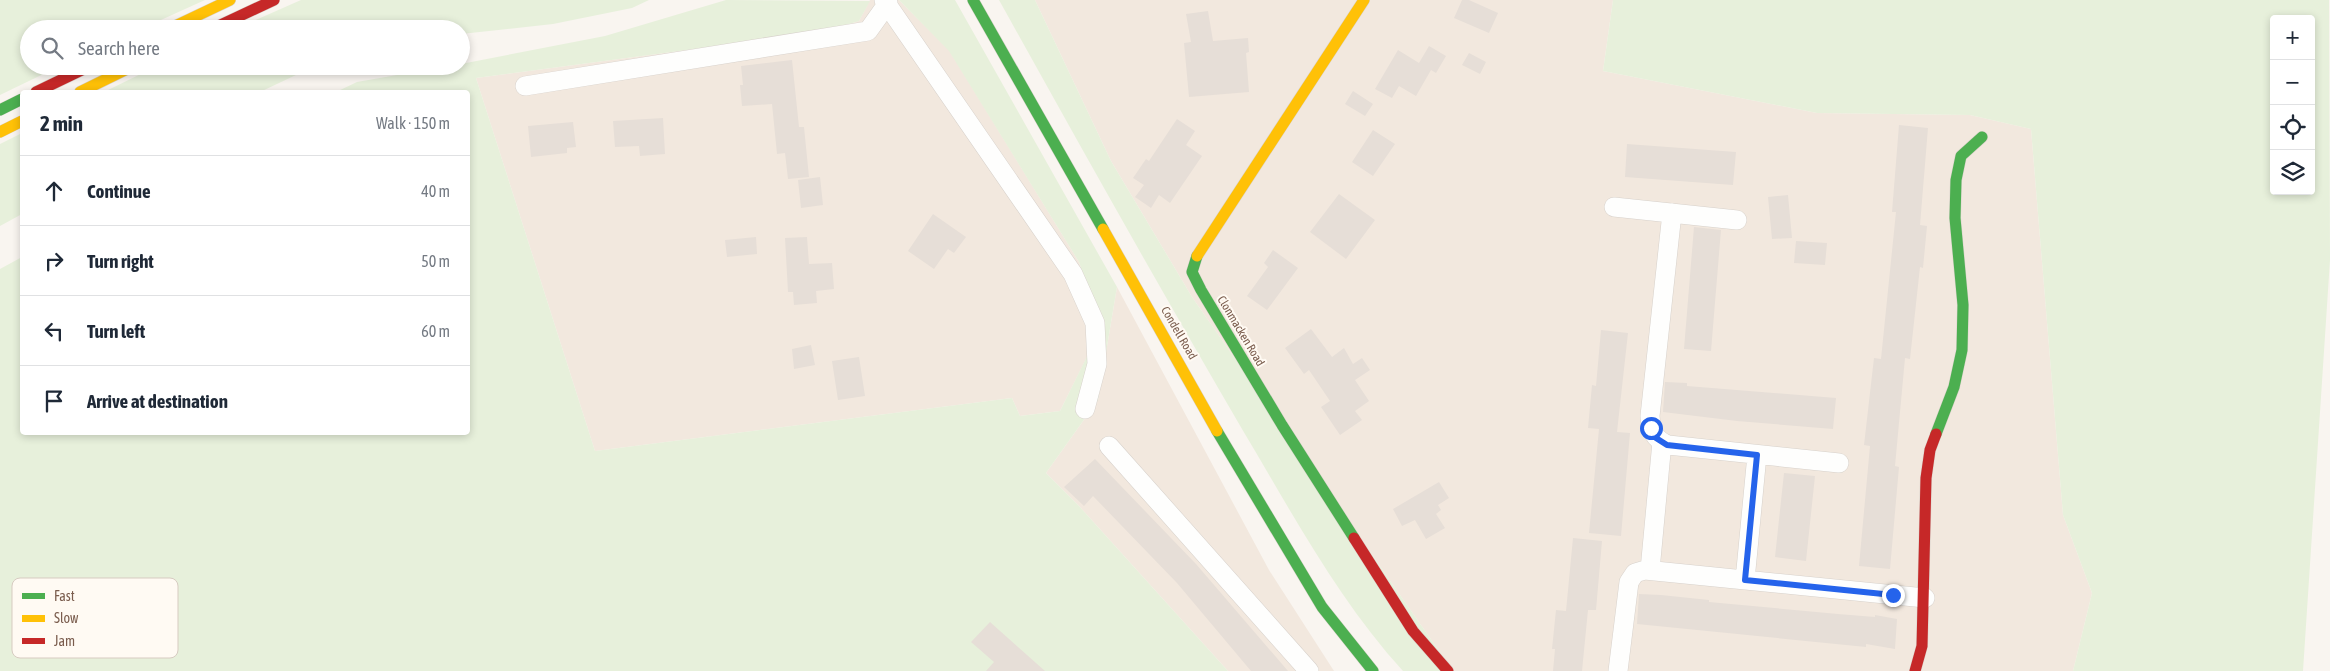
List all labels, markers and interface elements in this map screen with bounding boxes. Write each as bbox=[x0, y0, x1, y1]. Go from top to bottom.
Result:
map controls bbox=[2270, 15, 2315, 195]
button: + bbox=[2270, 15, 2315, 60]
search box bbox=[20, 20, 470, 75]
icon: search bbox=[38, 34, 66, 62]
text: Search here bbox=[78, 37, 160, 59]
button: − bbox=[2270, 60, 2315, 105]
button: locate bbox=[2270, 105, 2315, 150]
text: 2 min bbox=[40, 111, 83, 135]
text: Walk · 150 m bbox=[376, 114, 450, 132]
button: layers bbox=[2270, 150, 2315, 195]
icon: ahead bbox=[40, 177, 68, 205]
text: Continue bbox=[87, 180, 151, 202]
text: 40 m bbox=[421, 182, 450, 200]
icon: right bbox=[40, 247, 68, 275]
text: Turn right bbox=[87, 250, 154, 272]
text: 50 m bbox=[421, 252, 450, 270]
street label: Clonmacken Road bbox=[1215, 293, 1267, 369]
street label: Condell Road bbox=[1158, 304, 1200, 362]
icon: left bbox=[40, 317, 68, 345]
text: Turn left bbox=[87, 320, 145, 342]
text: 60 m bbox=[421, 322, 450, 340]
icon: arrive bbox=[40, 387, 68, 415]
text: Arrive at destination bbox=[87, 390, 228, 412]
route start bbox=[1640, 417, 1663, 440]
legend bbox=[12, 578, 178, 658]
route end bbox=[1882, 584, 1905, 607]
text: Fast bbox=[54, 588, 75, 604]
text: Slow bbox=[54, 610, 79, 626]
text: Jam bbox=[54, 633, 75, 649]

